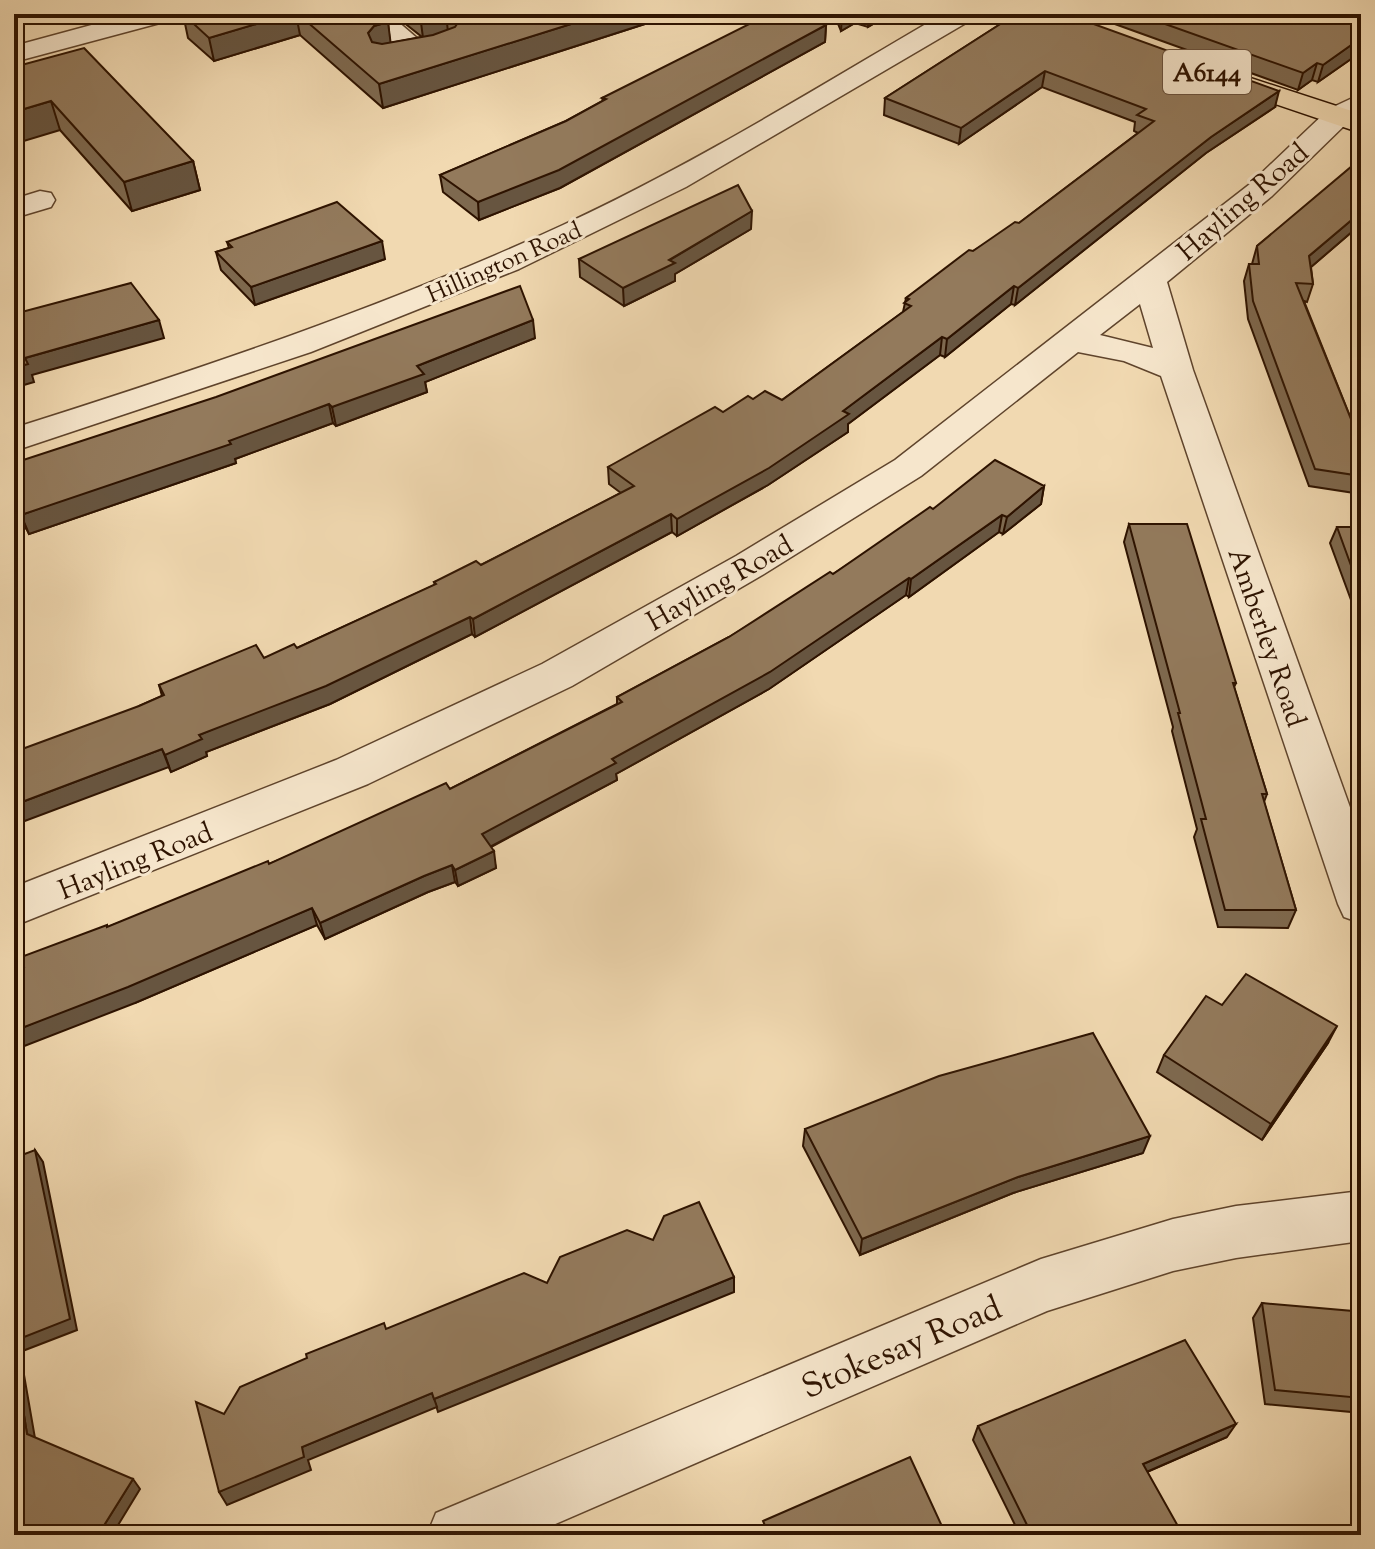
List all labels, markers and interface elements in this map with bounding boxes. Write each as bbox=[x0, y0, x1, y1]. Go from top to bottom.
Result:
road number: A6144 bbox=[1163, 50, 1251, 94]
street label: Hayling Road bbox=[1169, 135, 1319, 272]
street label: Hillington Road bbox=[422, 214, 588, 313]
street label: Hayling Road bbox=[640, 526, 801, 643]
street label: Amberley Road bbox=[1216, 543, 1315, 733]
street label: Hayling Road bbox=[53, 814, 219, 912]
street label: Stokesay Road bbox=[795, 1285, 1010, 1413]

